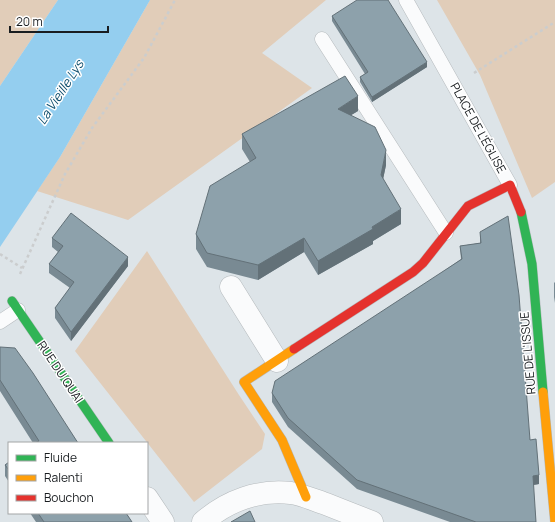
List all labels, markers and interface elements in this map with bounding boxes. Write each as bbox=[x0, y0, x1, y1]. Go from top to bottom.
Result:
scale bar bbox=[10, 8, 108, 34]
text: 20 m bbox=[16, 13, 43, 30]
water label: La Vieille Lys bbox=[32, 55, 88, 128]
street label: PLACE DE L'ÉGLISE bbox=[446, 79, 510, 176]
street label: RUE DE L'ISSUE bbox=[515, 311, 540, 395]
street label: RUE DU QUAI bbox=[33, 337, 87, 406]
legend bbox=[8, 442, 148, 514]
text: Fluide bbox=[44, 449, 77, 466]
text: Ralenti bbox=[44, 469, 83, 486]
text: Bouchon bbox=[44, 489, 94, 506]

